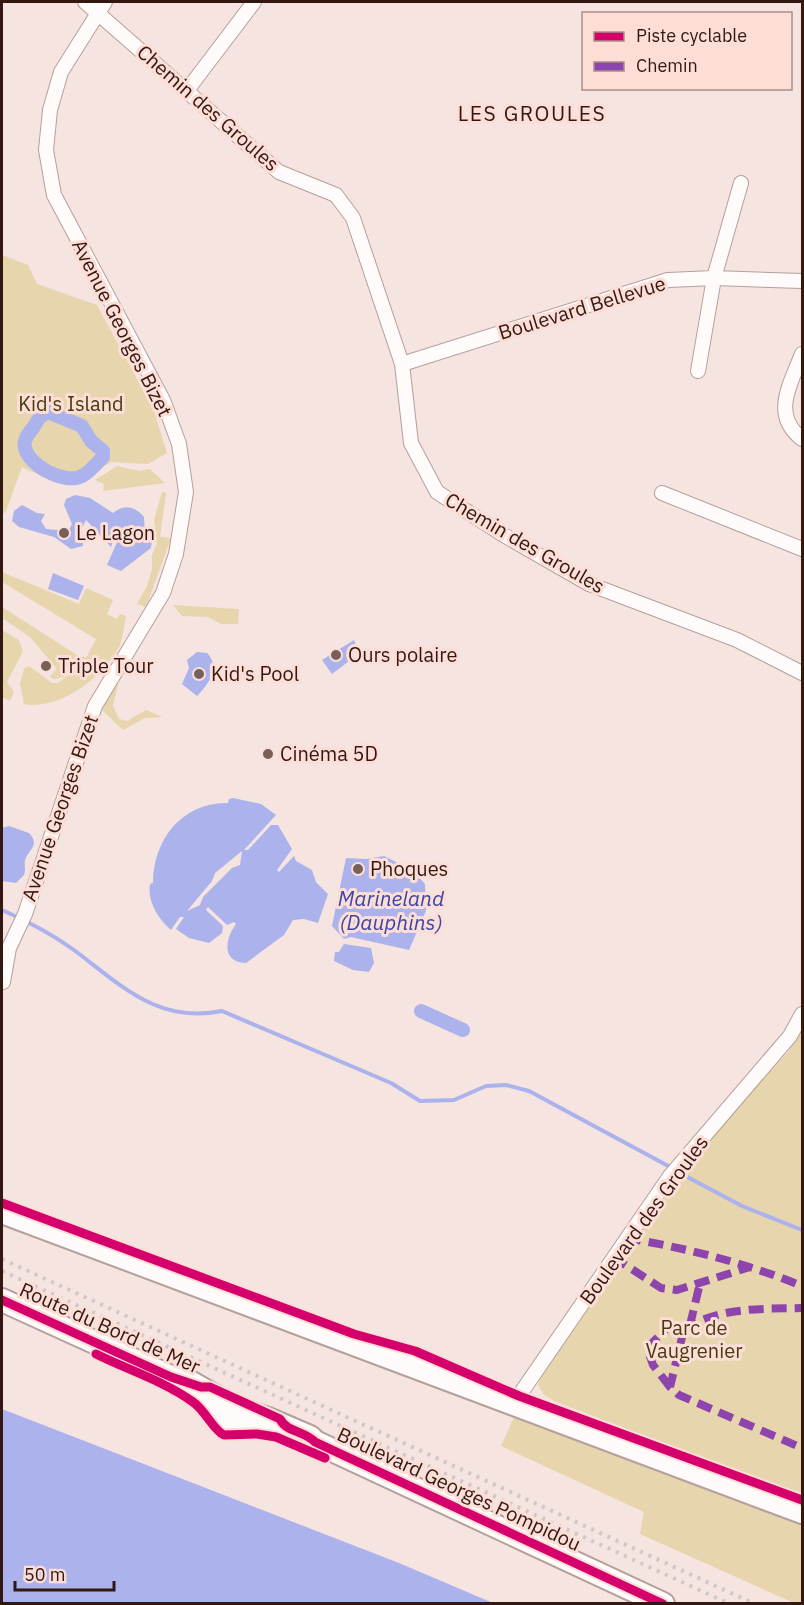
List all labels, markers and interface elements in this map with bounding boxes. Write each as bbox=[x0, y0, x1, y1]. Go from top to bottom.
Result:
legend bbox=[582, 12, 792, 90]
text: Piste cyclable bbox=[636, 24, 747, 47]
street label: Chemin des Groules bbox=[131, 38, 285, 177]
text: Chemin bbox=[636, 54, 698, 77]
district label: LES GROULES bbox=[458, 99, 606, 127]
street label: Avenue Georges Bizet bbox=[66, 235, 179, 421]
street label: Boulevard Bellevue bbox=[495, 269, 669, 346]
park label: Kid's Island bbox=[18, 390, 124, 417]
street label: Chemin des Groules bbox=[440, 486, 610, 599]
place label: Le Lagon bbox=[76, 519, 155, 546]
marker: Le Lagon bbox=[57, 526, 71, 540]
place label: Ours polaire bbox=[348, 641, 457, 668]
marker: Ours polaire bbox=[329, 648, 343, 662]
place label: Triple Tour bbox=[58, 652, 154, 679]
marker: Triple Tour bbox=[39, 659, 53, 673]
place label: Kid's Pool bbox=[211, 660, 299, 687]
marker: Kid's Pool bbox=[192, 667, 206, 681]
street label: Avenue Georges Bizet bbox=[15, 711, 104, 905]
place label: Cinéma 5D bbox=[280, 740, 378, 767]
marker: Cinéma 5D bbox=[261, 747, 275, 761]
place label: Phoques bbox=[370, 855, 448, 882]
marker: Phoques bbox=[351, 862, 365, 876]
water label: Marineland (Dauphins) bbox=[338, 884, 445, 936]
street label: Boulevard des Groules bbox=[573, 1130, 714, 1310]
street label: Route du Bord de Mer bbox=[16, 1276, 205, 1380]
park label: Parc de Vaugrenier bbox=[645, 1314, 743, 1364]
street label: Boulevard Georges Pompidou bbox=[333, 1420, 585, 1557]
scale bar bbox=[15, 1554, 114, 1592]
text: 50 m bbox=[24, 1563, 66, 1586]

